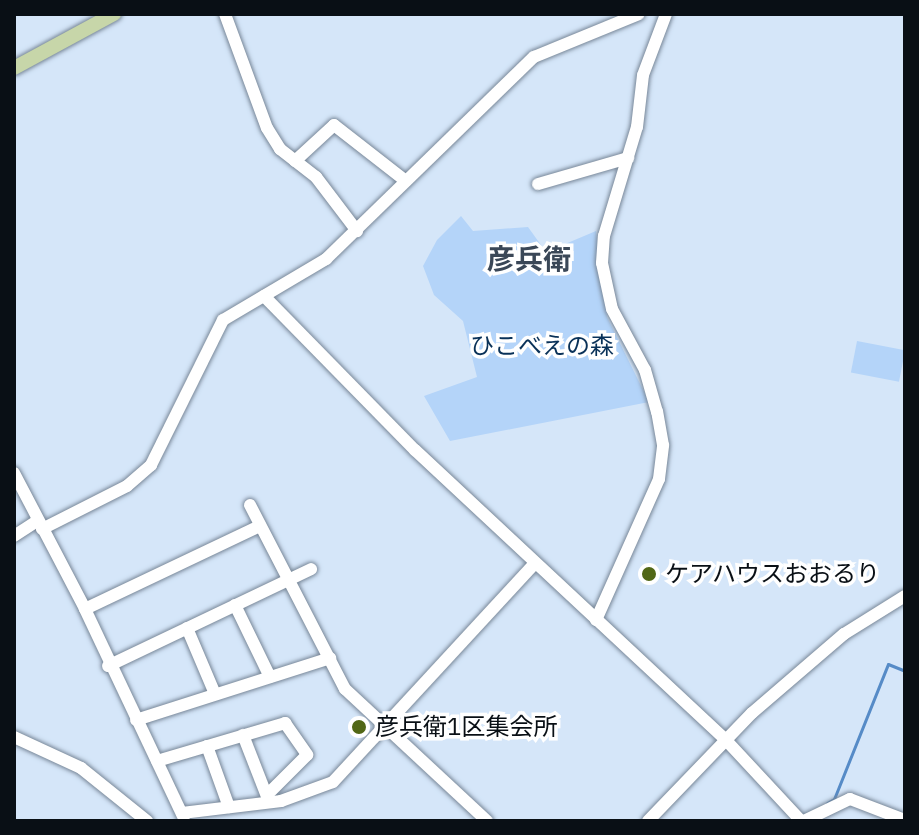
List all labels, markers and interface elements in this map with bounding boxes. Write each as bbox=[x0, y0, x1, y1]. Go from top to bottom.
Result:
district label: 彦兵衛 bbox=[487, 242, 571, 276]
park label: ひこべえの森 bbox=[470, 332, 614, 360]
place label: ケアハウスおおるり bbox=[665, 560, 881, 588]
marker: ケアハウスおおるり bbox=[640, 565, 658, 583]
place label: 彦兵衛1区集会所 bbox=[375, 713, 557, 741]
marker: 彦兵衛1区集会所 bbox=[350, 718, 368, 736]

